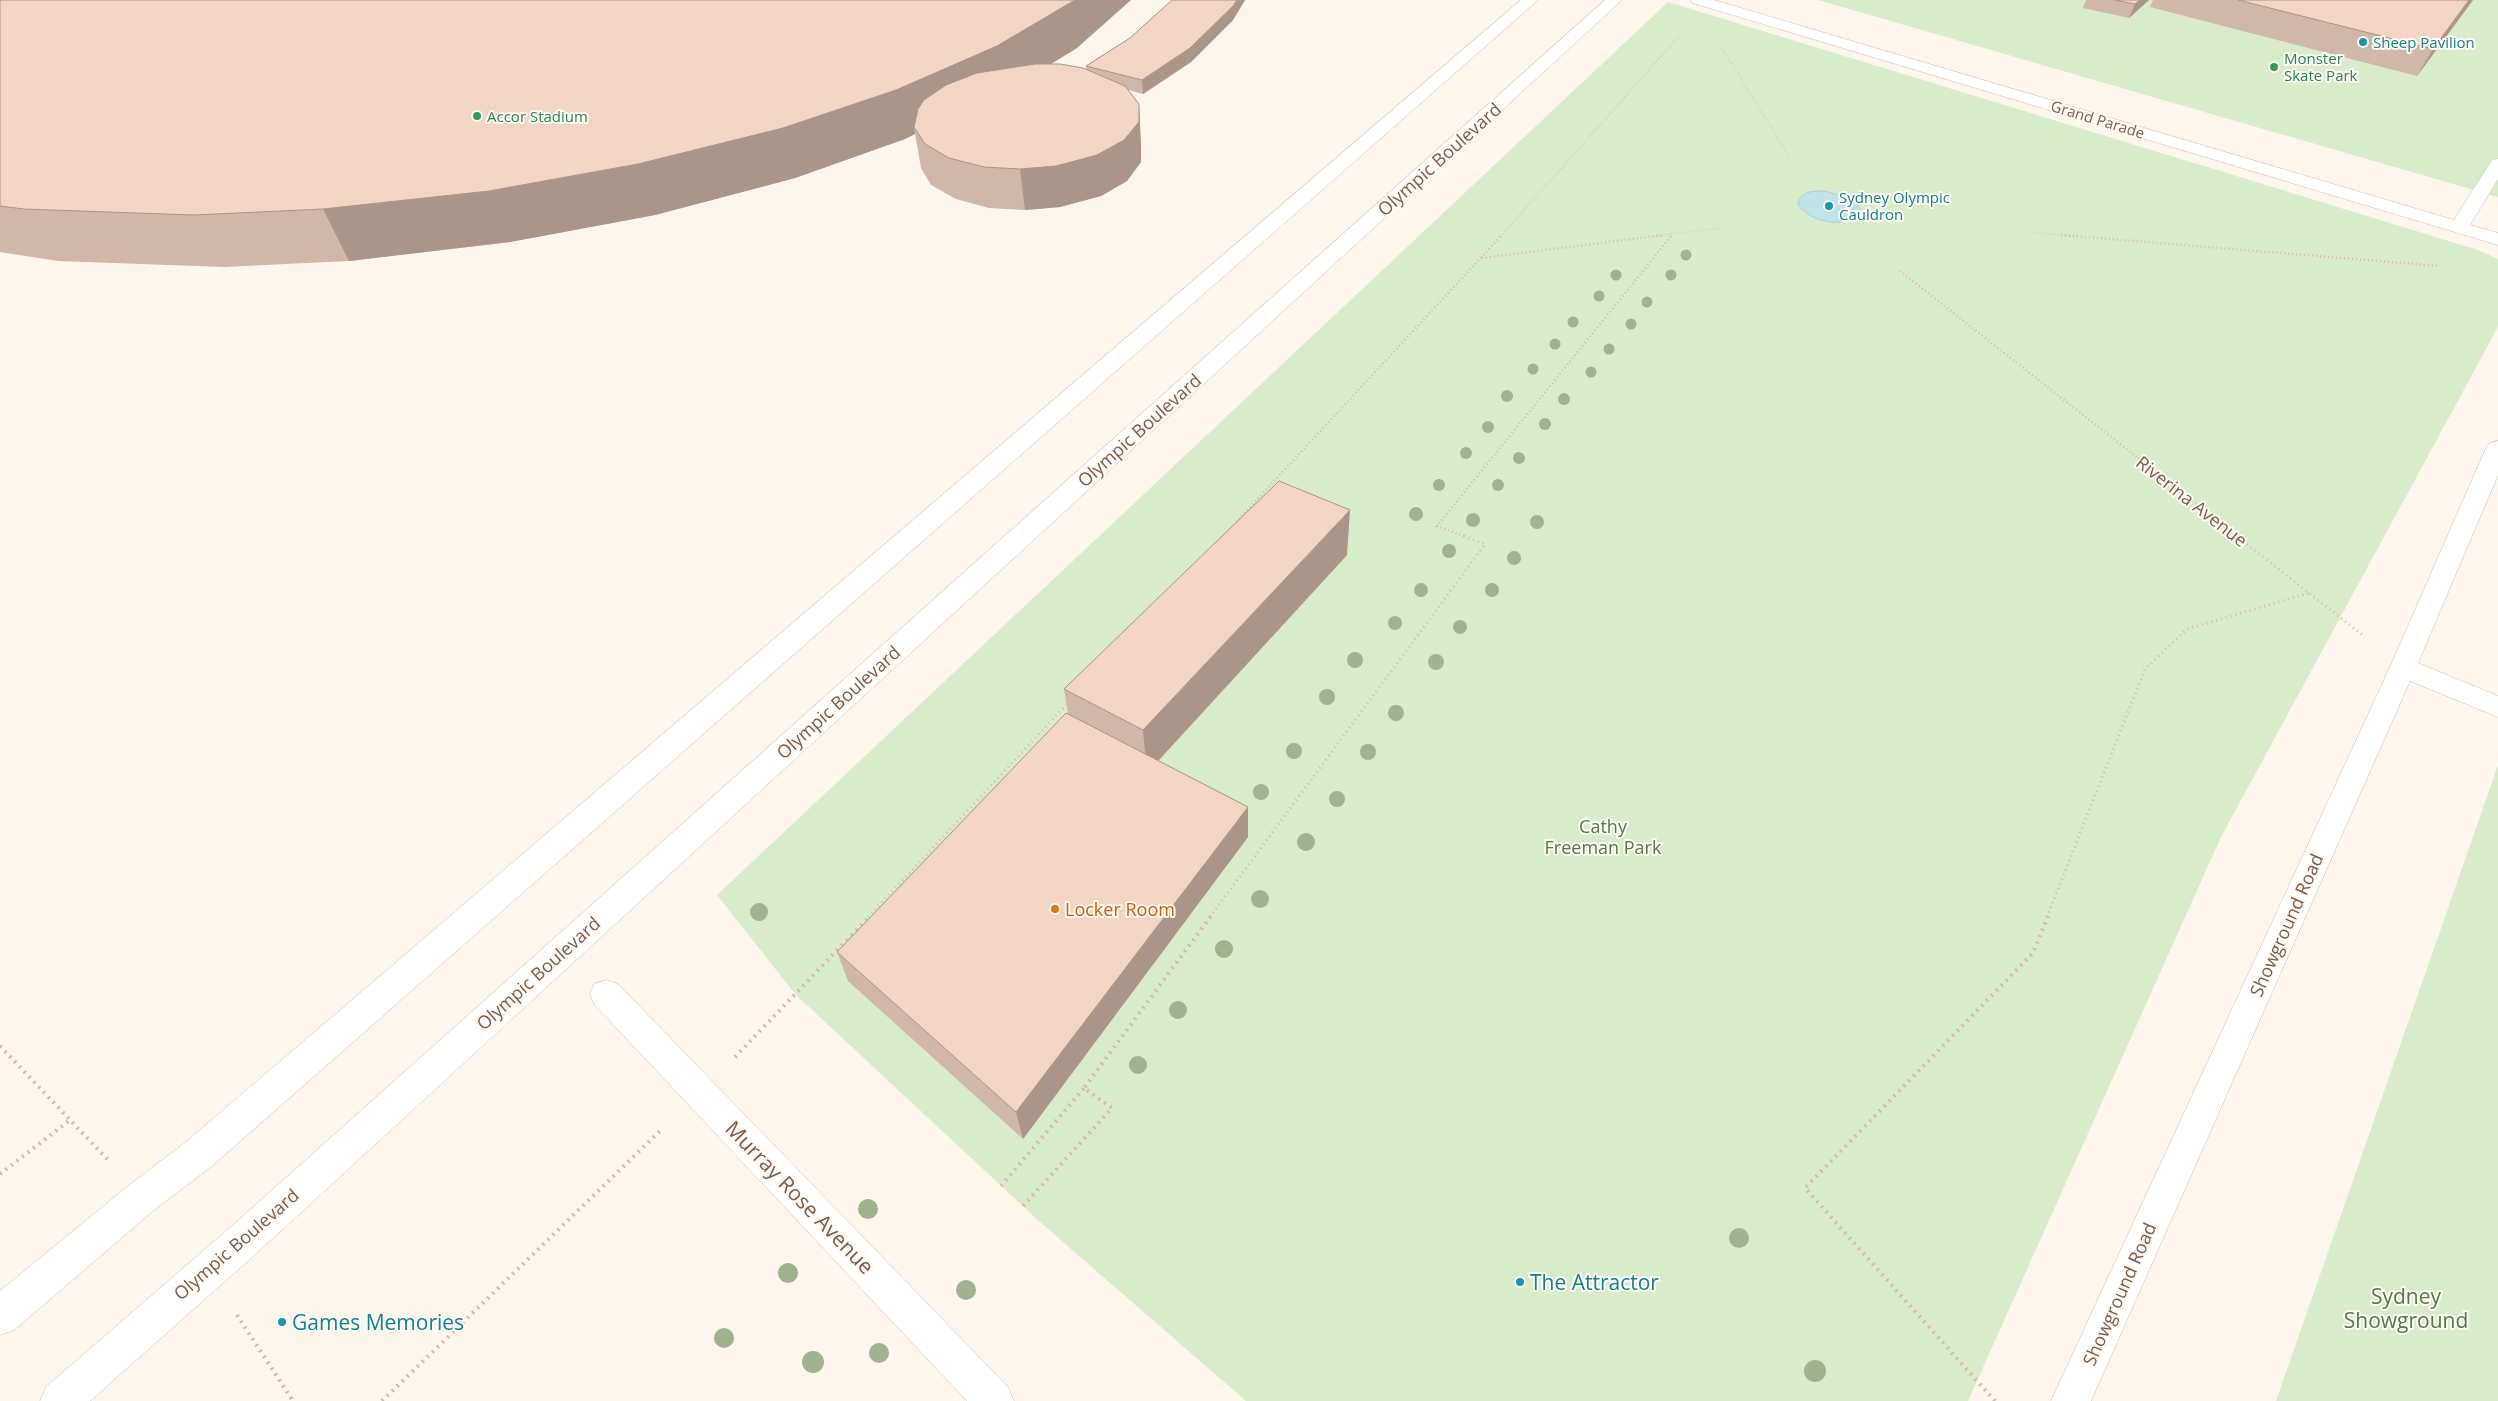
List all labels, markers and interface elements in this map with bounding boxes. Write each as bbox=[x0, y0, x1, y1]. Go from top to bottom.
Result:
place label: Sheep Pavilion bbox=[2373, 32, 2475, 52]
marker: Sheep Pavilion bbox=[2357, 36, 2369, 48]
place label: Monster Skate Park bbox=[2284, 48, 2358, 85]
marker: Monster Skate Park bbox=[2268, 61, 2280, 73]
street label: Grand Parade bbox=[2049, 95, 2147, 143]
street label: Olympic Boulevard bbox=[1372, 97, 1506, 221]
place label: Accor Stadium bbox=[487, 106, 588, 126]
marker: Accor Stadium bbox=[471, 110, 483, 122]
place label: Sydney Olympic Cauldron bbox=[1839, 187, 1950, 224]
marker: Sydney Olympic Cauldron bbox=[1823, 200, 1835, 212]
street label: Olympic Boulevard bbox=[1072, 368, 1206, 492]
street label: Riverina Avenue bbox=[2131, 450, 2253, 552]
street label: Olympic Boulevard bbox=[771, 640, 905, 764]
park label: Cathy Freeman Park bbox=[1545, 814, 1662, 859]
street label: Showground Road bbox=[2244, 850, 2328, 1000]
place label: Locker Room bbox=[1065, 897, 1175, 921]
marker: Locker Room bbox=[1049, 903, 1061, 915]
street label: Olympic Boulevard bbox=[471, 911, 605, 1035]
street label: Murray Rose Avenue bbox=[720, 1114, 880, 1280]
street label: Olympic Boulevard bbox=[168, 1183, 304, 1305]
street label: Showground Road bbox=[2077, 1219, 2161, 1369]
place label: The Attractor bbox=[1530, 1268, 1659, 1296]
marker: The Attractor bbox=[1514, 1276, 1526, 1288]
park label: Sydney Showground bbox=[2344, 1282, 2468, 1334]
place label: Games Memories bbox=[292, 1308, 464, 1336]
marker: Games Memories bbox=[276, 1316, 288, 1328]

